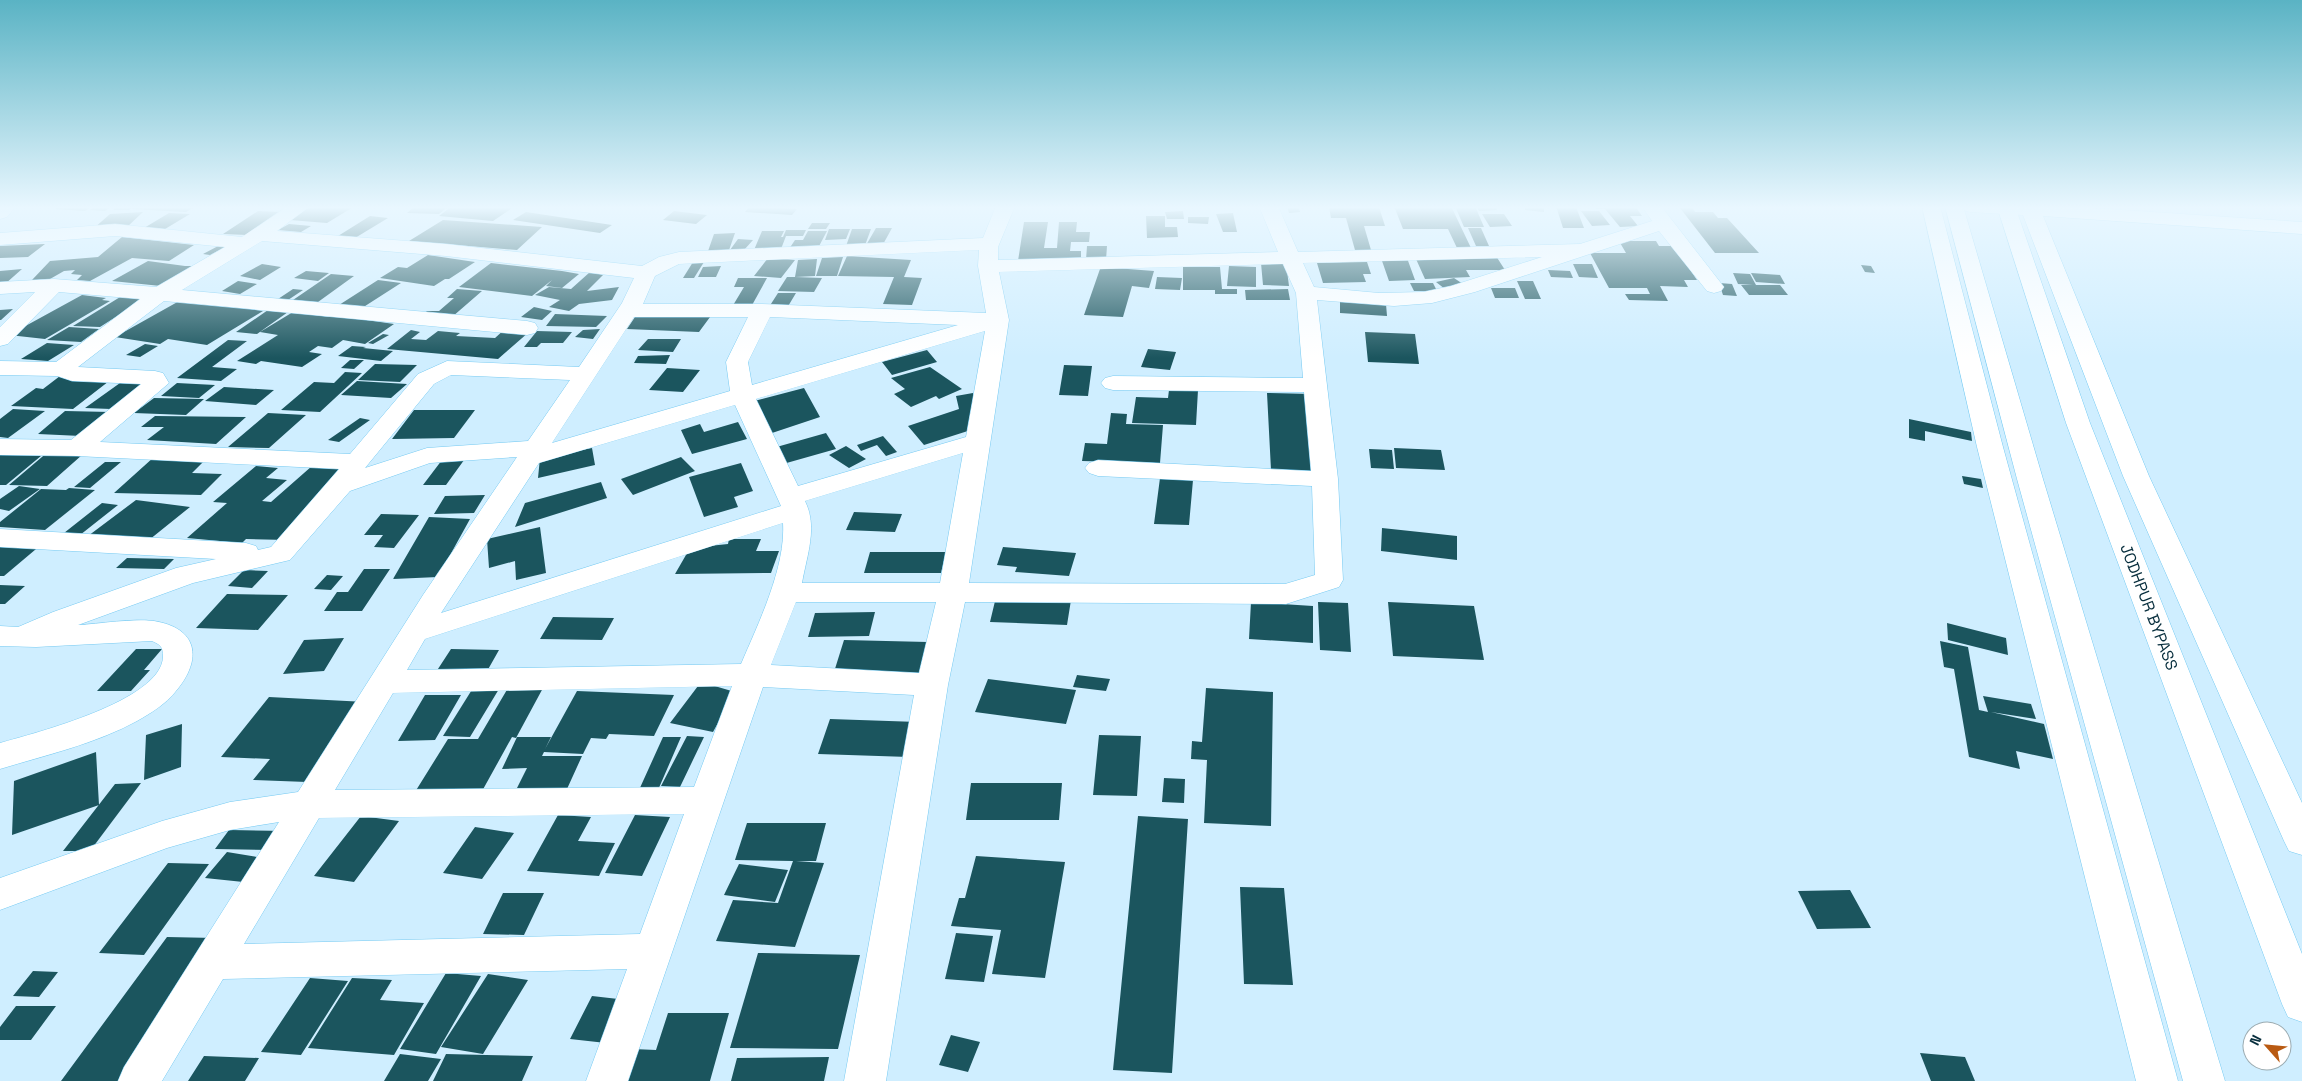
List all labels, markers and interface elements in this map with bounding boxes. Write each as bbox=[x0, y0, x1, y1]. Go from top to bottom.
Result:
street label: JODHPUR BYPASS bbox=[2115, 541, 2183, 673]
north arrow bbox=[2242, 1021, 2292, 1071]
text: N bbox=[2245, 1032, 2266, 1048]

